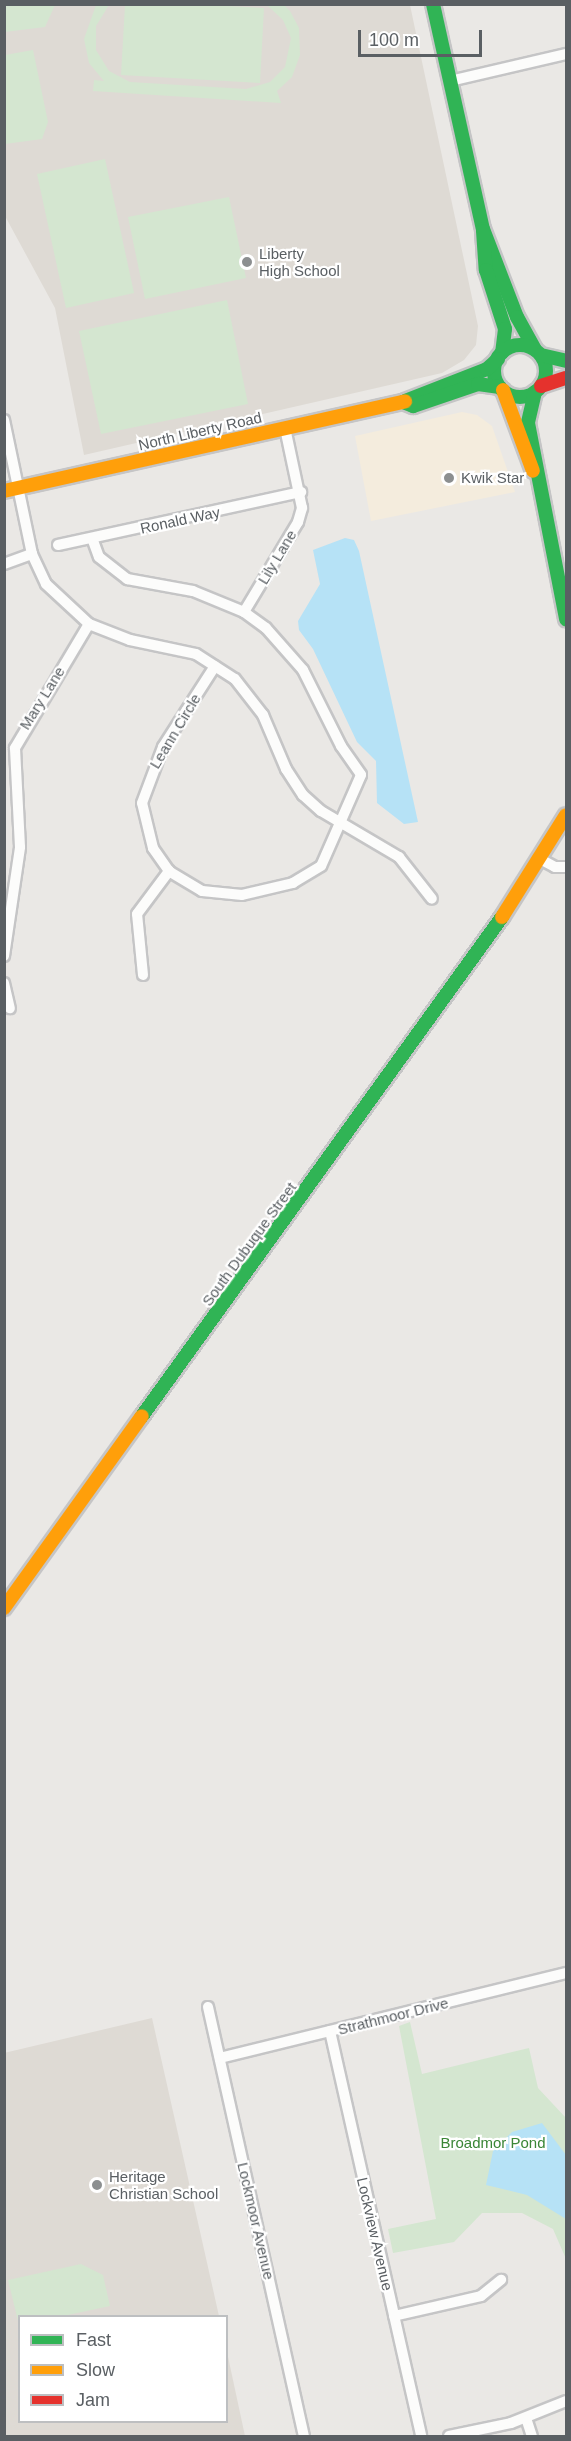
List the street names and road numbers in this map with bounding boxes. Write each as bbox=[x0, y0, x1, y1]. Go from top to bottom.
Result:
street label: North Liberty Road bbox=[137, 408, 263, 454]
street label: Ronald Way bbox=[138, 503, 222, 537]
street label: Lily Lane bbox=[254, 527, 300, 587]
street label: Mary Lane bbox=[16, 663, 68, 733]
street label: Leann Circle bbox=[146, 690, 204, 772]
street label: South Dubuque Street bbox=[198, 1179, 300, 1309]
street label: Strathmoor Drive bbox=[336, 1994, 450, 2038]
street label: Lockmoor Avenue bbox=[234, 2160, 278, 2282]
street label: Lockview Avenue bbox=[353, 2175, 397, 2293]

